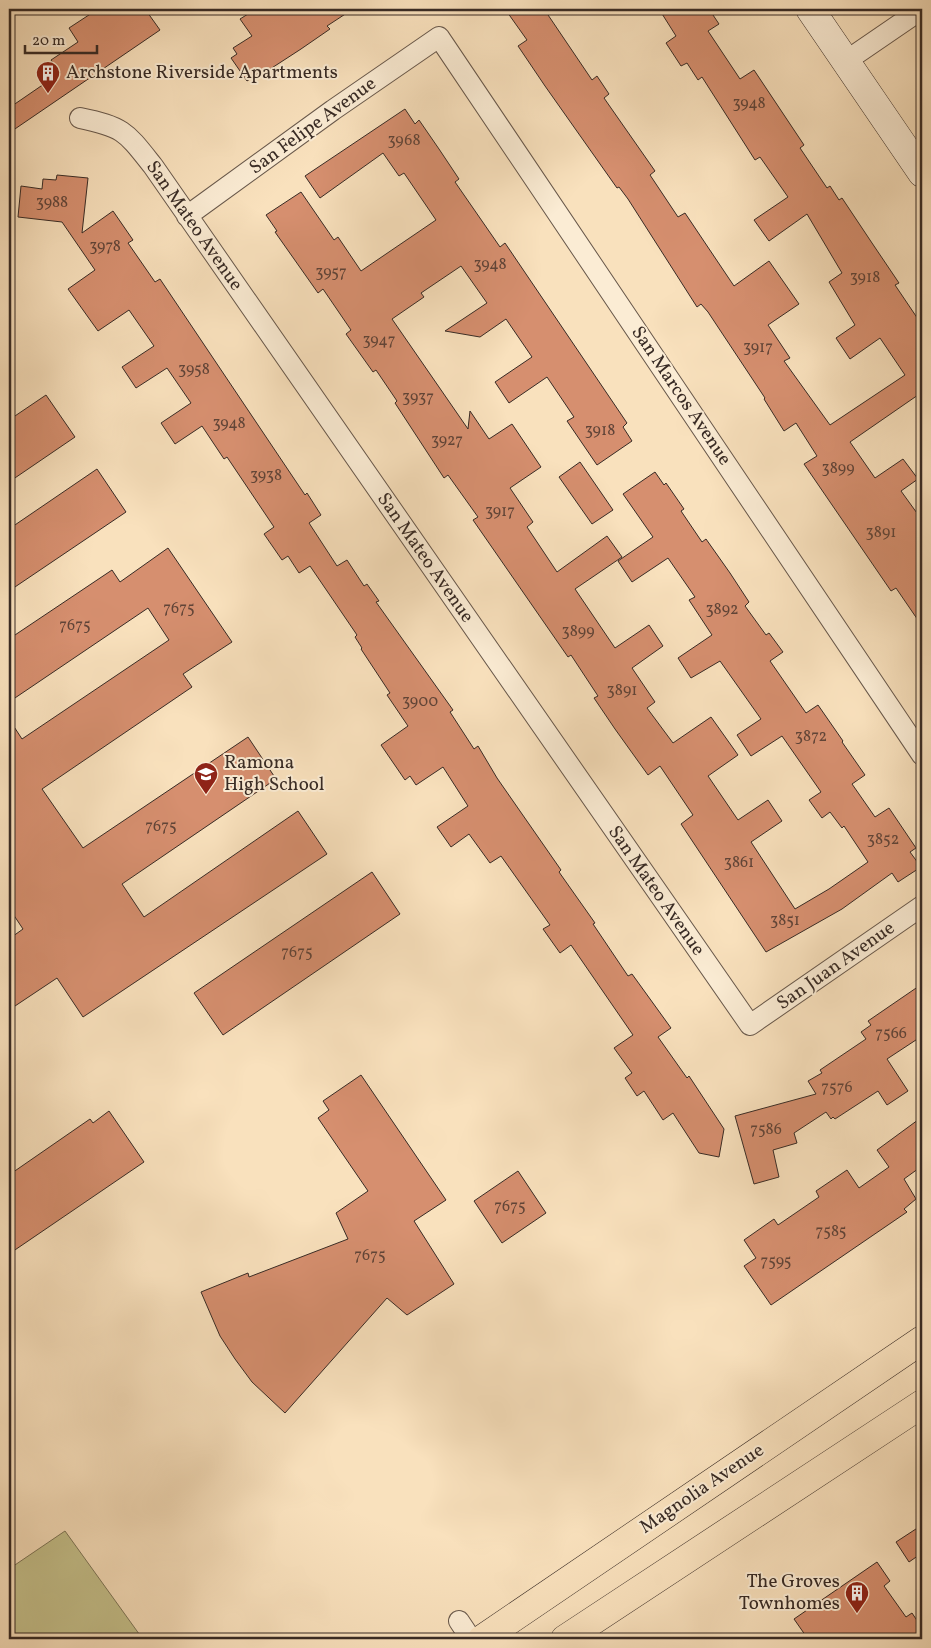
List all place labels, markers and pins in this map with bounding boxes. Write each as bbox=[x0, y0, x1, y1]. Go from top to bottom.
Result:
building icon: Archstone Riverside Apartments bbox=[35, 60, 61, 94]
place label: Archstone Riverside Apartments bbox=[66, 60, 338, 86]
place label: Ramona High School bbox=[224, 750, 325, 798]
school or university icon: Ramona High School bbox=[193, 761, 219, 795]
place label: The Groves Townhomes bbox=[739, 1569, 840, 1617]
building icon: The Groves Townhomes bbox=[844, 1580, 870, 1614]

